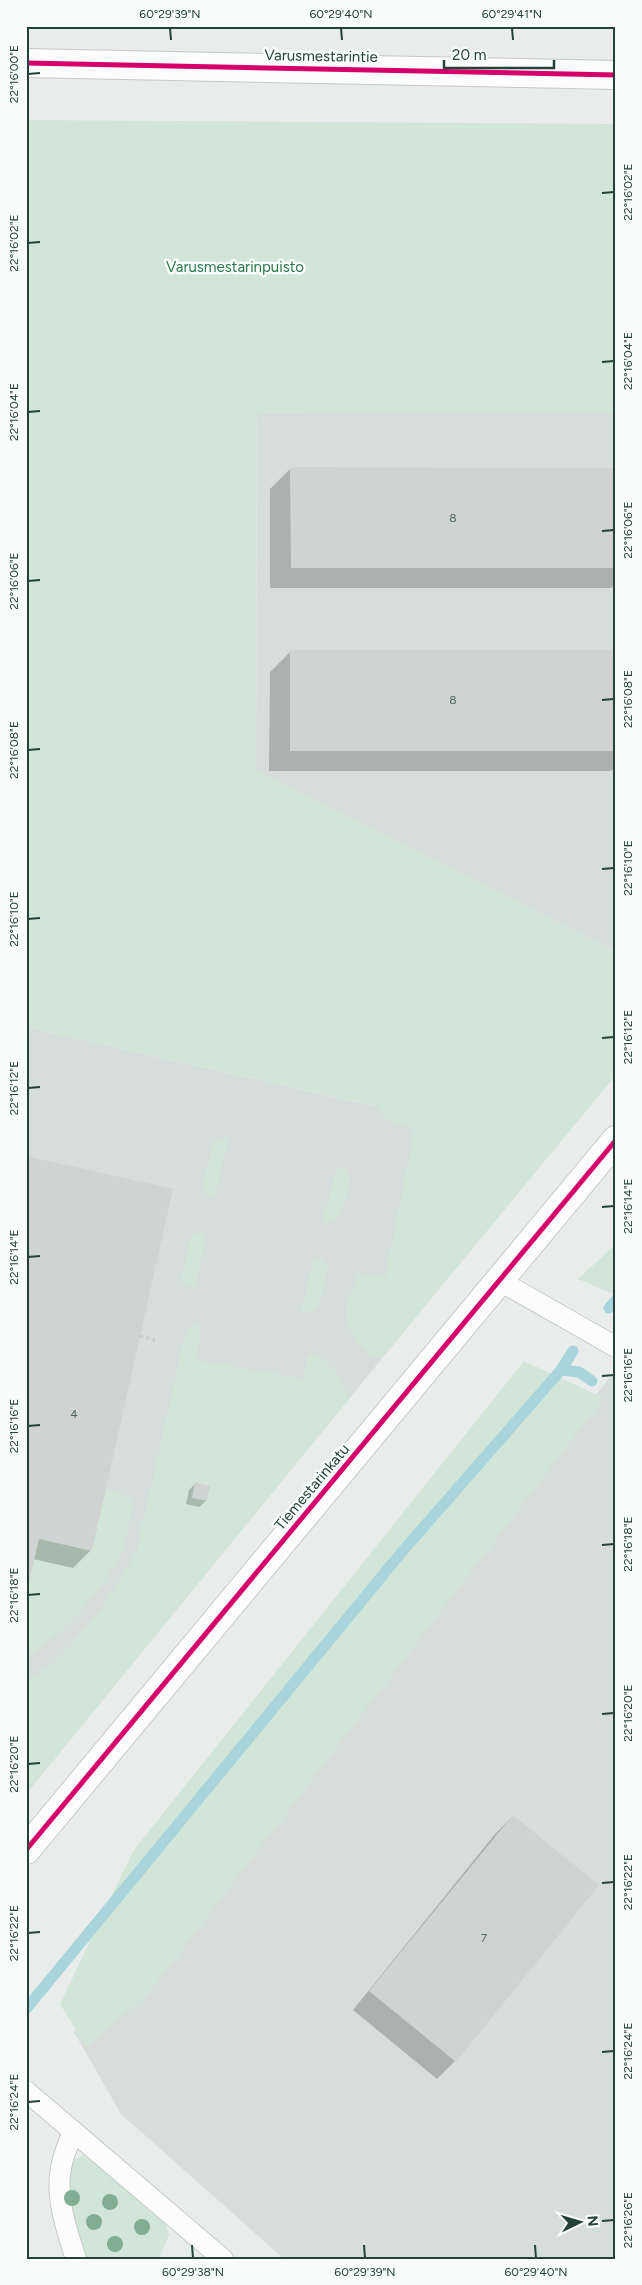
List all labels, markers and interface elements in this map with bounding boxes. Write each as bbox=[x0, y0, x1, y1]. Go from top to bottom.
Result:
text: 60°29'39"N bbox=[139, 7, 201, 21]
text: 60°29'40"N bbox=[309, 7, 373, 21]
text: 60°29'41"N bbox=[482, 7, 542, 21]
scale bar bbox=[444, 38, 554, 70]
text: 22°16'00"E bbox=[7, 45, 21, 103]
street label: Varusmestarintie bbox=[264, 46, 378, 66]
text: 20 m bbox=[452, 46, 486, 64]
text: 22°16'02"E bbox=[621, 163, 635, 221]
text: 22°16'02"E bbox=[7, 214, 21, 272]
park label: Varusmestarinpuisto bbox=[166, 258, 304, 276]
text: 22°16'04"E bbox=[621, 332, 635, 390]
text: 22°16'04"E bbox=[7, 383, 21, 441]
text: 22°16'06"E bbox=[621, 501, 635, 559]
house number: 8 bbox=[449, 511, 457, 525]
text: 22°16'06"E bbox=[7, 552, 21, 610]
text: 22°16'08"E bbox=[621, 670, 635, 728]
house number: 8 bbox=[449, 693, 457, 707]
text: 22°16'08"E bbox=[7, 721, 21, 779]
text: 22°16'10"E bbox=[621, 840, 635, 896]
text: 22°16'10"E bbox=[7, 891, 21, 947]
text: 22°16'12"E bbox=[621, 1010, 635, 1064]
text: 22°16'12"E bbox=[7, 1061, 21, 1115]
text: 22°16'14"E bbox=[621, 1178, 635, 1234]
text: 22°16'14"E bbox=[7, 1229, 21, 1285]
text: 22°16'16"E bbox=[621, 1348, 635, 1402]
text: 22°16'16"E bbox=[7, 1399, 21, 1453]
house number: 4 bbox=[70, 1407, 78, 1421]
street label: Tiemestarinkatu bbox=[271, 1440, 353, 1534]
text: 22°16'18"E bbox=[621, 1516, 635, 1572]
text: 22°16'18"E bbox=[7, 1567, 21, 1623]
text: 22°16'20"E bbox=[621, 1684, 635, 1742]
text: 22°16'20"E bbox=[7, 1735, 21, 1793]
text: 22°16'22"E bbox=[621, 1854, 635, 1910]
text: 22°16'22"E bbox=[7, 1905, 21, 1961]
house number: 7 bbox=[481, 1931, 488, 1945]
text: 22°16'24"E bbox=[621, 2022, 635, 2080]
text: 22°16'24"E bbox=[7, 2073, 21, 2131]
text: 22°16'26"E bbox=[621, 2192, 635, 2248]
north arrow bbox=[554, 2198, 604, 2248]
text: N bbox=[584, 2215, 601, 2227]
text: 60°29'38"N bbox=[162, 2265, 224, 2279]
text: 60°29'39"N bbox=[334, 2265, 396, 2279]
text: 60°29'40"N bbox=[504, 2265, 568, 2279]

